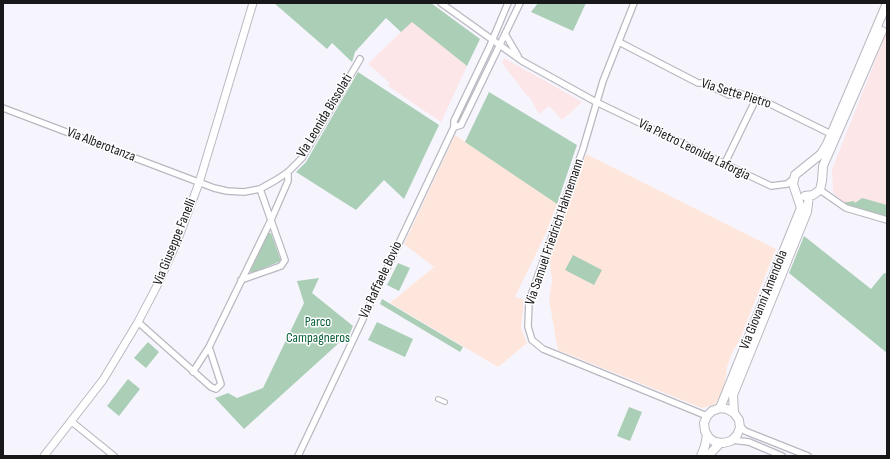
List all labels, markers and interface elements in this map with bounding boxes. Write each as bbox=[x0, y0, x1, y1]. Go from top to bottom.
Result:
street label: Via Leonida Bissolati bbox=[293, 71, 357, 161]
street label: Via Sette Pietro bbox=[699, 75, 773, 113]
street label: Via Pietro Leonida Laforgia bbox=[635, 116, 753, 184]
street label: Via Alberotanza bbox=[64, 124, 138, 166]
street label: Via Samuel Friedrich Hahnemann bbox=[522, 157, 588, 307]
street label: Via Giuseppe Fanelli bbox=[150, 196, 200, 288]
street label: Via Raffaele Bovio bbox=[356, 239, 406, 321]
street label: Via Giovanni Amendola bbox=[736, 248, 792, 352]
park label: Parco Campagneros bbox=[286, 314, 350, 346]

